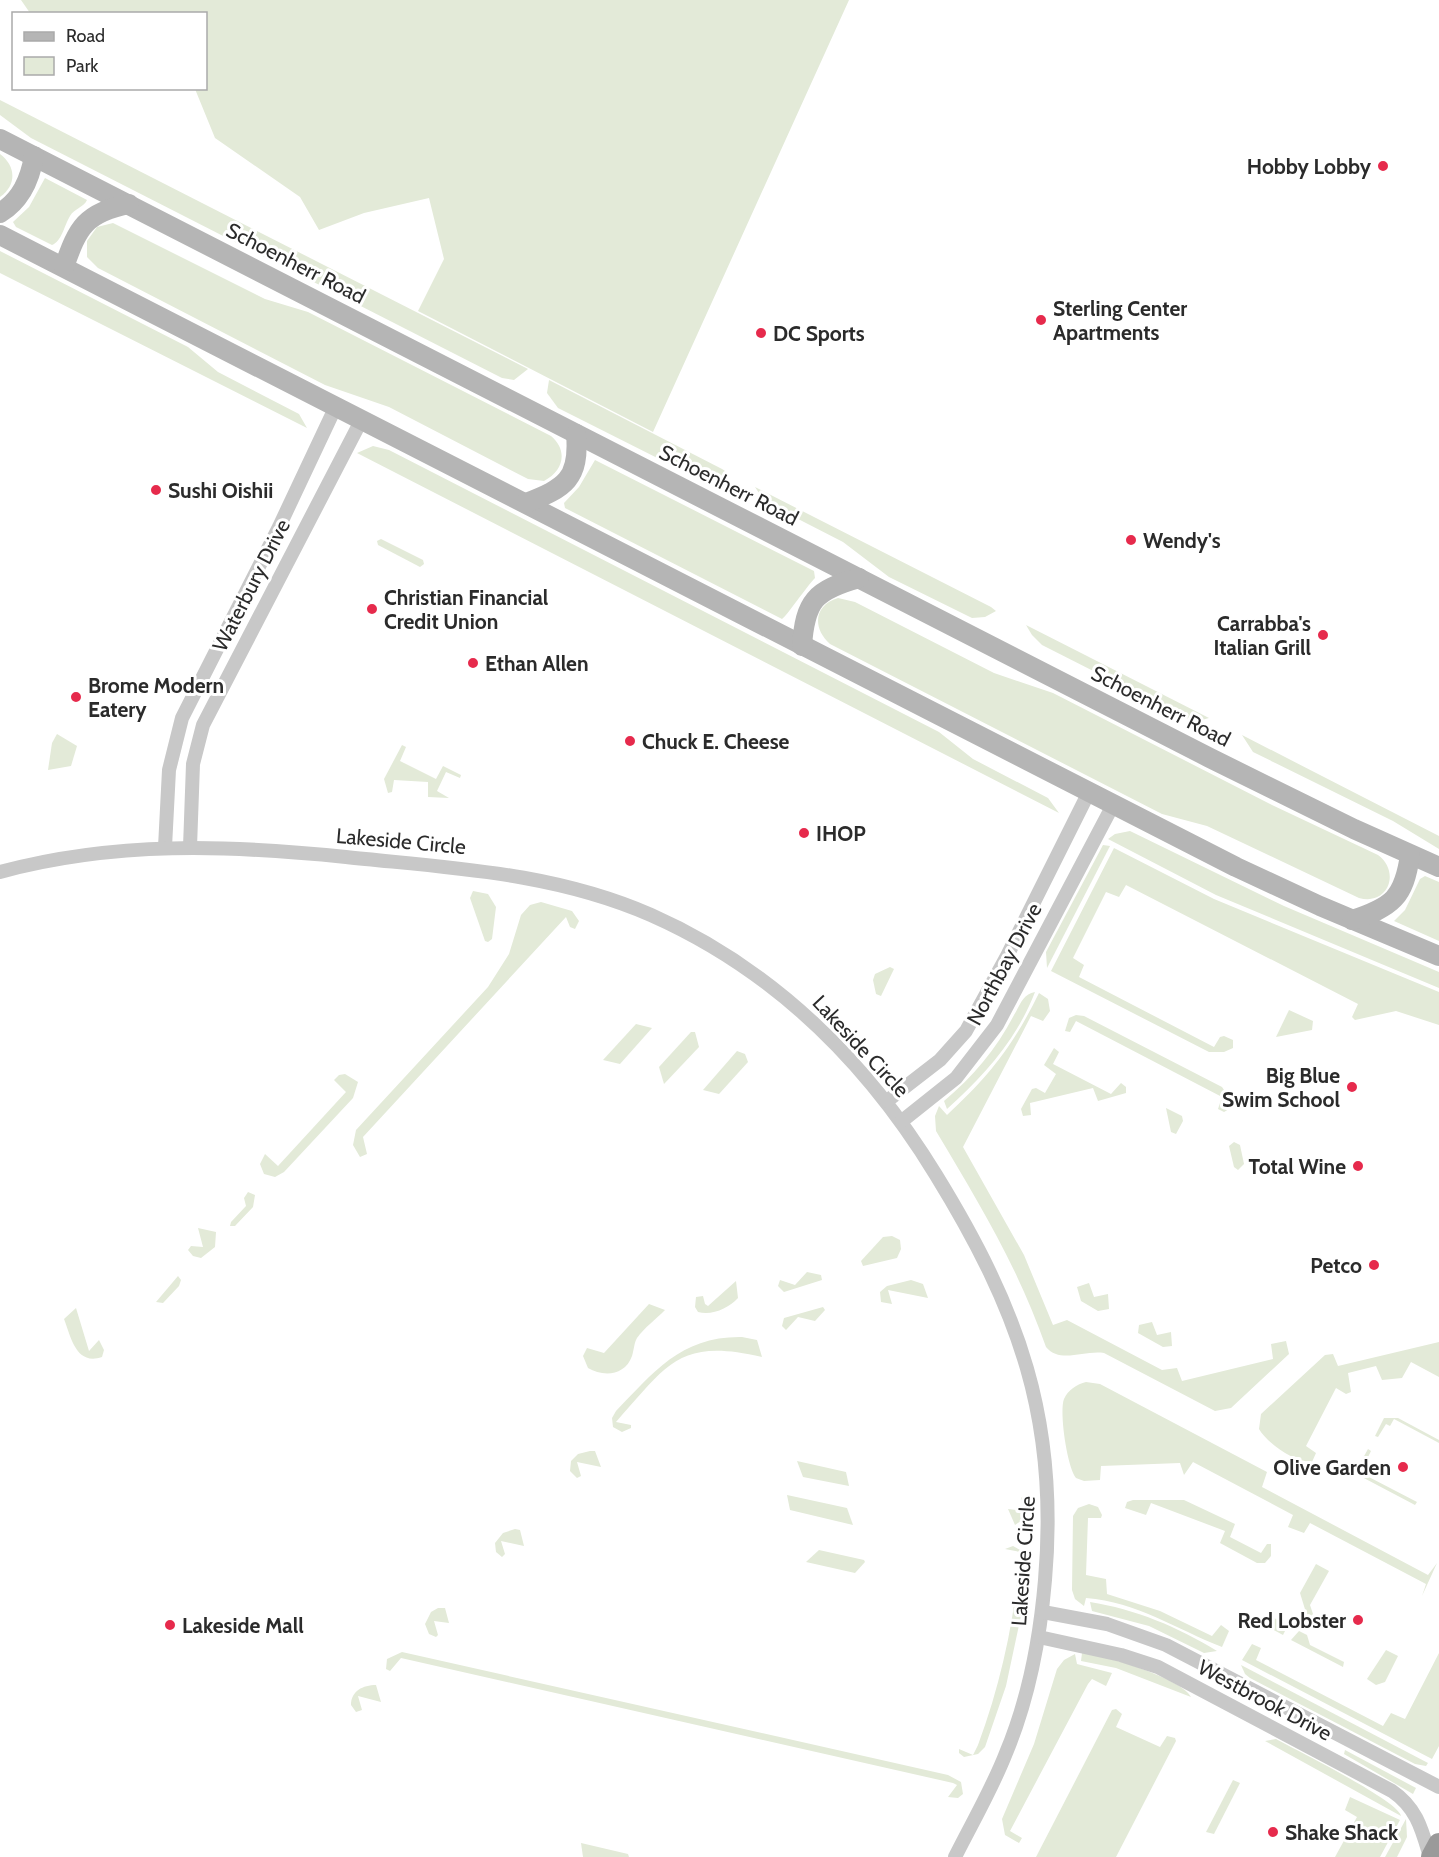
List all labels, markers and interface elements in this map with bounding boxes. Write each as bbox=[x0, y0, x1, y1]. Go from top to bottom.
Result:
legend bbox=[12, 12, 207, 90]
text: Road bbox=[66, 25, 105, 47]
text: Park bbox=[66, 55, 99, 77]
place label: Hobby Lobby bbox=[1247, 154, 1372, 179]
marker: Hobby Lobby bbox=[1376, 159, 1390, 173]
street label: Schoenherr Road bbox=[222, 217, 370, 309]
place label: Sterling Center Apartments bbox=[1053, 296, 1187, 345]
marker: Sterling Center Apartments bbox=[1034, 313, 1048, 327]
place label: DC Sports bbox=[773, 321, 865, 346]
marker: DC Sports bbox=[754, 326, 768, 340]
street label: Schoenherr Road bbox=[655, 439, 803, 531]
place label: Sushi Oishii bbox=[168, 478, 273, 503]
marker: Sushi Oishii bbox=[149, 483, 163, 497]
street label: Waterbury Drive bbox=[207, 515, 295, 655]
place label: Wendy's bbox=[1143, 528, 1221, 553]
marker: Wendy's bbox=[1124, 533, 1138, 547]
place label: Christian Financial Credit Union bbox=[384, 585, 549, 634]
marker: Christian Financial Credit Union bbox=[365, 602, 379, 616]
place label: Carrabba's Italian Grill bbox=[1214, 611, 1311, 660]
marker: Carrabba's Italian Grill bbox=[1316, 628, 1330, 642]
place label: Ethan Allen bbox=[485, 651, 589, 676]
marker: Ethan Allen bbox=[466, 656, 480, 670]
street label: Schoenherr Road bbox=[1087, 660, 1235, 752]
place label: Brome Modern Eatery bbox=[88, 673, 224, 722]
marker: Brome Modern Eatery bbox=[69, 690, 83, 704]
place label: Chuck E. Cheese bbox=[642, 729, 790, 754]
marker: Chuck E. Cheese bbox=[623, 734, 637, 748]
place label: IHOP bbox=[816, 821, 866, 846]
street label: Lakeside Circle bbox=[335, 823, 467, 859]
marker: IHOP bbox=[797, 826, 811, 840]
street label: Northbay Drive bbox=[961, 898, 1047, 1029]
street label: Lakeside Circle bbox=[807, 990, 915, 1102]
place label: Big Blue Swim School bbox=[1222, 1063, 1340, 1112]
marker: Big Blue Swim School bbox=[1345, 1080, 1359, 1094]
place label: Total Wine bbox=[1249, 1154, 1346, 1179]
marker: Total Wine bbox=[1351, 1159, 1365, 1173]
place label: Petco bbox=[1310, 1253, 1362, 1278]
marker: Petco bbox=[1367, 1258, 1381, 1272]
place label: Olive Garden bbox=[1273, 1455, 1391, 1480]
marker: Olive Garden bbox=[1396, 1460, 1410, 1474]
street label: Lakeside Circle bbox=[1006, 1495, 1040, 1627]
place label: Red Lobster bbox=[1238, 1608, 1346, 1633]
place label: Lakeside Mall bbox=[182, 1613, 304, 1638]
marker: Red Lobster bbox=[1351, 1613, 1365, 1627]
marker: Lakeside Mall bbox=[163, 1618, 177, 1632]
street label: Westbrook Drive bbox=[1194, 1654, 1336, 1746]
place label: Shake Shack bbox=[1285, 1820, 1399, 1845]
marker: Shake Shack bbox=[1266, 1825, 1280, 1839]

